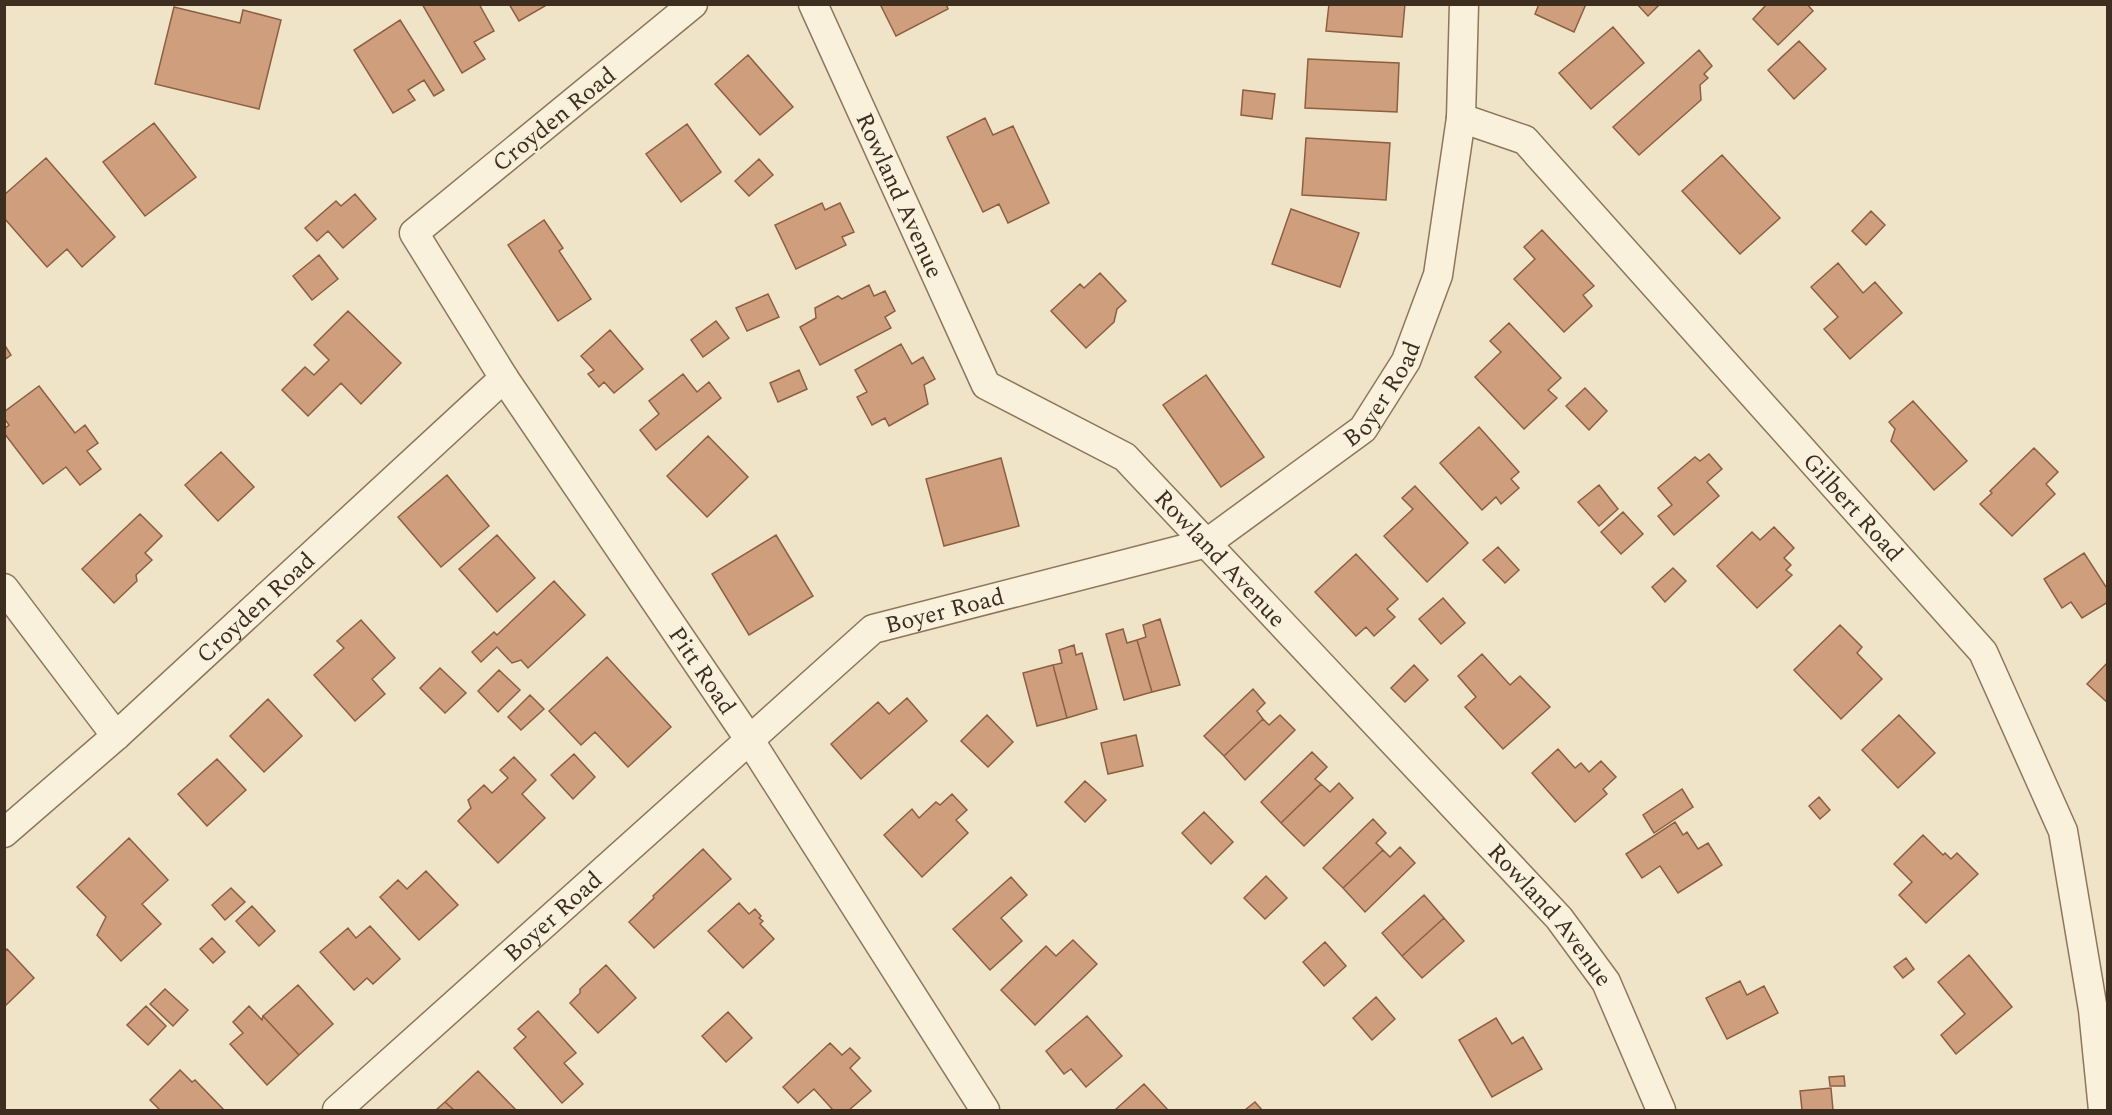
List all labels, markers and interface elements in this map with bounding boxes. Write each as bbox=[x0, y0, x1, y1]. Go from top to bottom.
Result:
street label: Croyden Road bbox=[485, 58, 624, 181]
street label: Rowland Avenue bbox=[846, 107, 952, 284]
street label: Boyer Road bbox=[1336, 336, 1431, 457]
street label: Gilbert Road bbox=[1794, 445, 1911, 570]
street label: Rowland Avenue bbox=[1145, 482, 1294, 636]
street label: Croyden Road bbox=[189, 544, 324, 672]
street label: Boyer Road bbox=[881, 579, 1008, 644]
street label: Pitt Road bbox=[659, 620, 745, 722]
street label: Rowland Avenue bbox=[1478, 835, 1621, 995]
street label: Boyer Road bbox=[496, 863, 611, 971]

